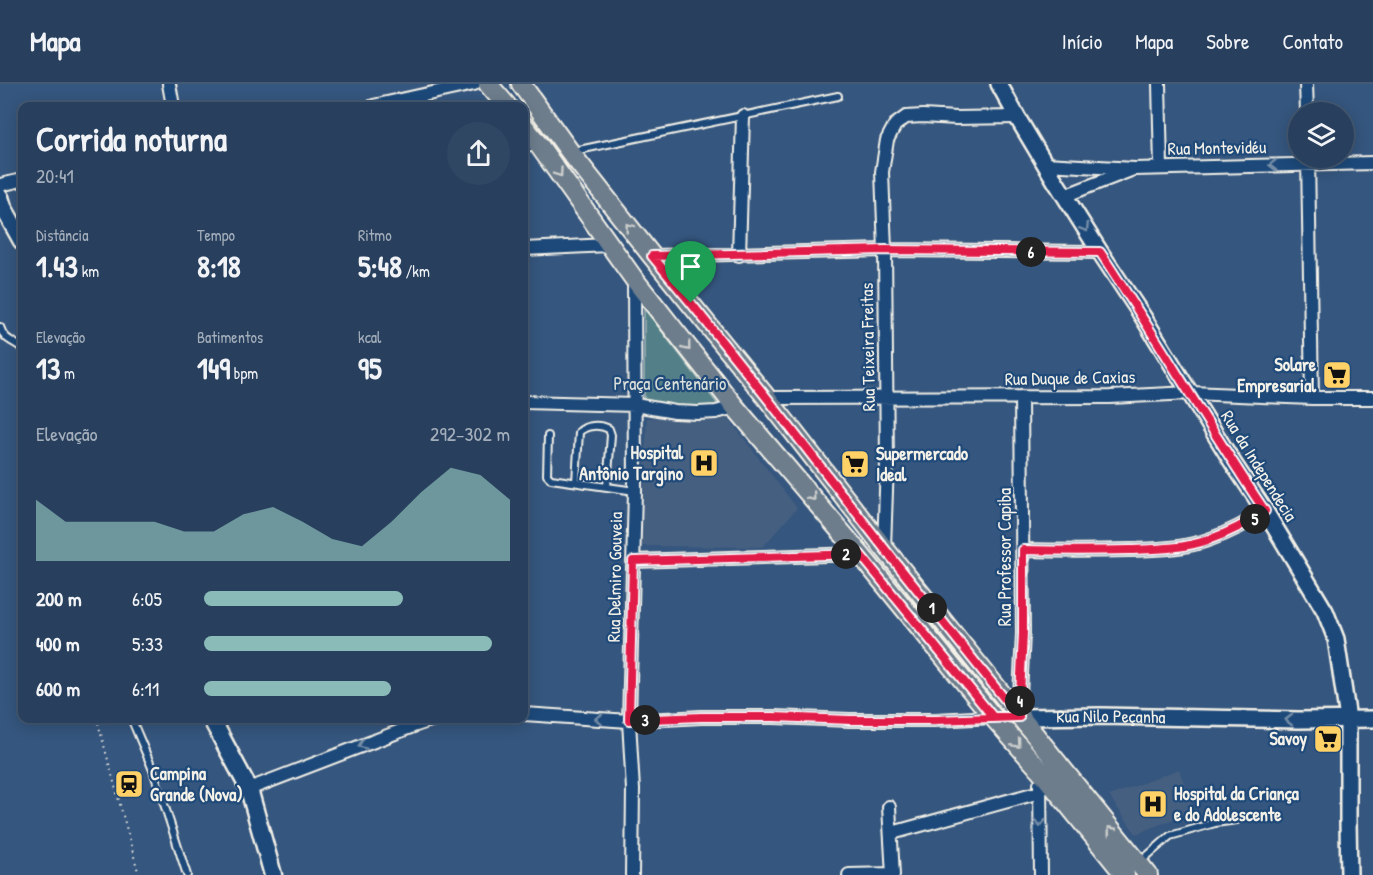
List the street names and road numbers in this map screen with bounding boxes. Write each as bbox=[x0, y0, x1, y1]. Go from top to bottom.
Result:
street label: Rua Montevidéu bbox=[1167, 134, 1267, 161]
street label: Rua Teixeira Freitas bbox=[854, 282, 881, 412]
street label: Rua Duque de Caxias bbox=[1005, 364, 1136, 391]
street label: Rua da Independecia bbox=[1215, 405, 1304, 526]
street label: Rua Professor Capiba bbox=[992, 488, 1017, 626]
street label: Rua Delmiro Gouveia bbox=[601, 512, 628, 642]
street label: Rua Nilo Peçanha bbox=[1056, 703, 1166, 729]

